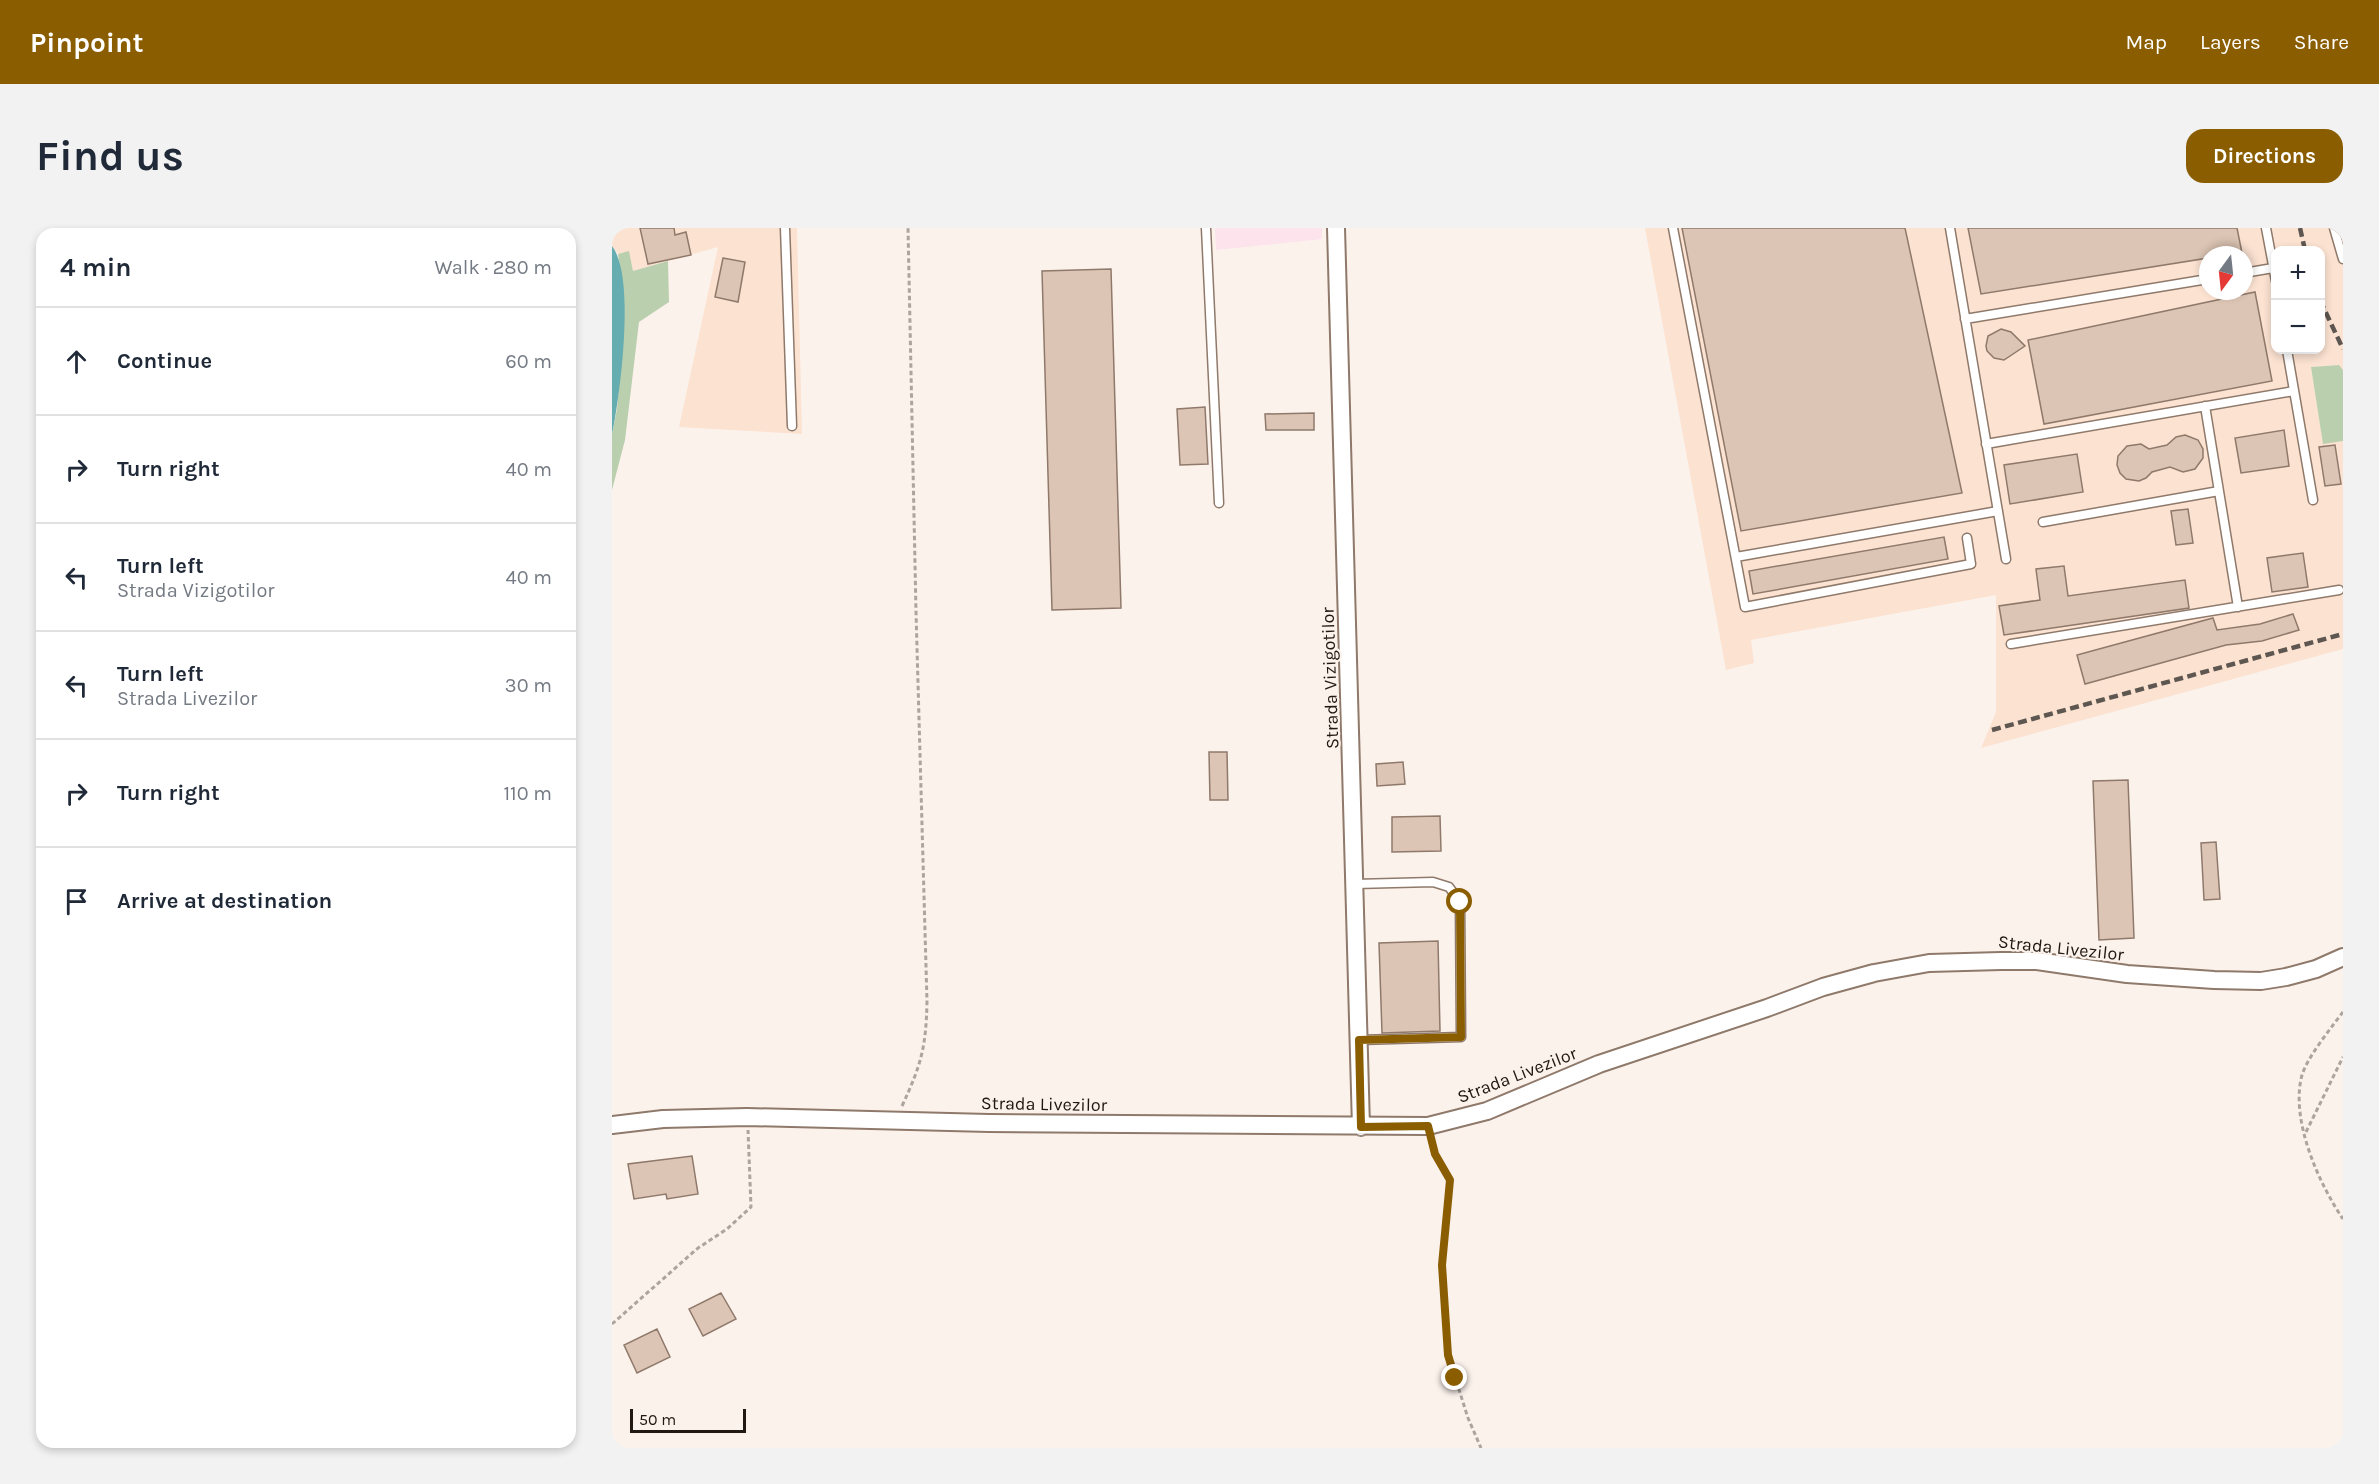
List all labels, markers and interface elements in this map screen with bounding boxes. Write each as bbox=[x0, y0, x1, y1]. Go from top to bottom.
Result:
text: Pinpoint bbox=[30, 26, 143, 59]
text: Map bbox=[2125, 30, 2167, 54]
text: Layers bbox=[2200, 30, 2261, 54]
text: Share bbox=[2294, 30, 2349, 54]
button: Directions bbox=[2186, 129, 2343, 183]
text: Find us bbox=[36, 131, 184, 181]
north arrow bbox=[2199, 246, 2253, 300]
map controls bbox=[2271, 246, 2325, 354]
button: + bbox=[2271, 246, 2325, 300]
text: 4 min bbox=[60, 252, 131, 283]
text: Walk · 280 m bbox=[435, 256, 552, 279]
button: − bbox=[2271, 300, 2325, 354]
icon: ahead bbox=[60, 345, 93, 378]
text: Continue bbox=[117, 348, 212, 374]
text: 60 m bbox=[505, 350, 552, 373]
icon: right bbox=[60, 453, 93, 486]
text: Turn right bbox=[117, 456, 220, 482]
text: 40 m bbox=[506, 458, 552, 481]
text: Turn left bbox=[117, 553, 204, 579]
icon: left bbox=[60, 561, 93, 594]
text: 40 m bbox=[506, 566, 552, 589]
text: Strada Vizigotilor bbox=[117, 579, 275, 602]
street label: Strada Vizigotilor bbox=[1317, 606, 1343, 749]
text: Turn left bbox=[117, 661, 204, 687]
icon: left bbox=[60, 669, 93, 702]
text: 30 m bbox=[505, 674, 552, 697]
text: Strada Livezilor bbox=[117, 687, 257, 710]
icon: right bbox=[60, 777, 93, 810]
text: Turn right bbox=[117, 780, 220, 806]
text: 110 m bbox=[503, 782, 552, 805]
icon: arrive bbox=[60, 885, 93, 918]
text: Arrive at destination bbox=[117, 888, 332, 914]
route start bbox=[1446, 888, 1472, 914]
street label: Strada Livezilor bbox=[1997, 930, 2125, 966]
street label: Strada Livezilor bbox=[1454, 1042, 1580, 1108]
street label: Strada Livezilor bbox=[981, 1092, 1108, 1116]
route end bbox=[1441, 1364, 1467, 1390]
scale bar bbox=[630, 1406, 746, 1434]
text: 50 m bbox=[639, 1410, 676, 1429]

